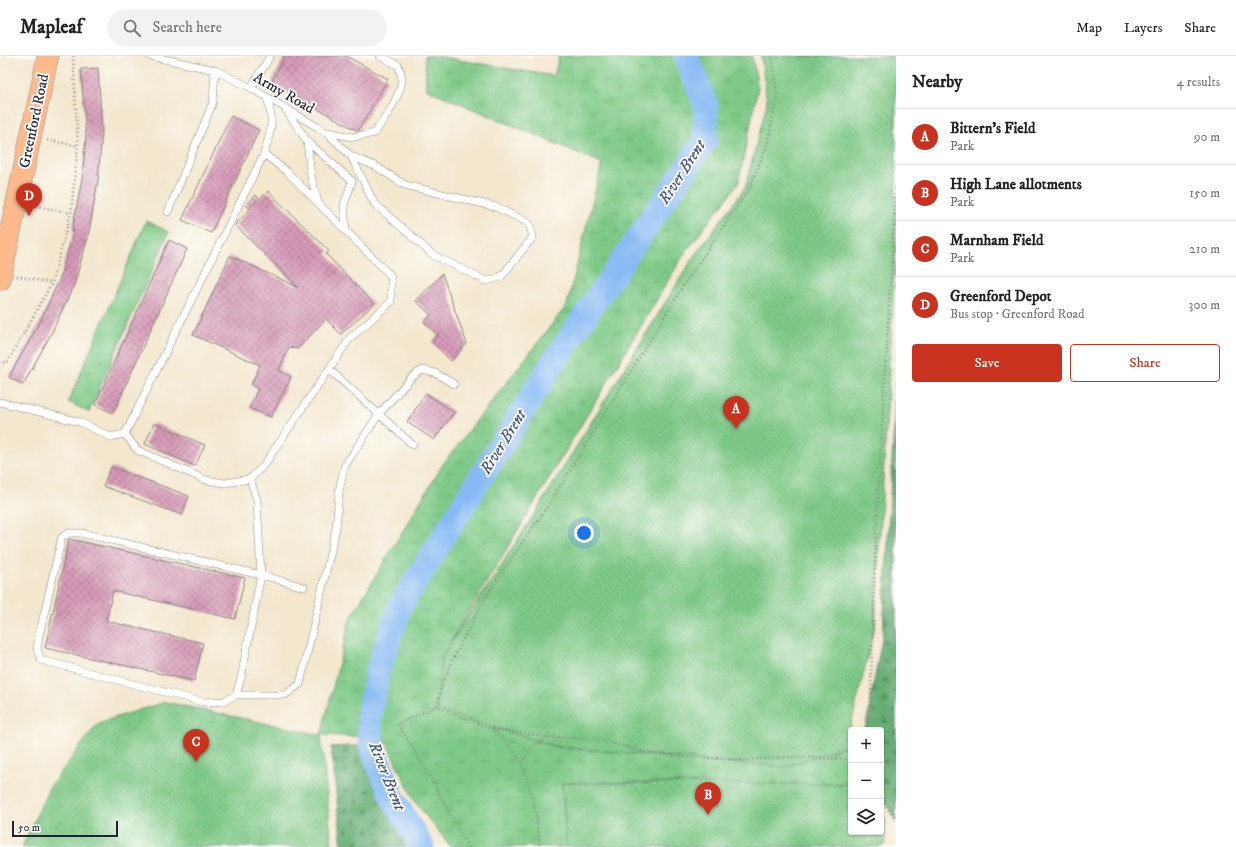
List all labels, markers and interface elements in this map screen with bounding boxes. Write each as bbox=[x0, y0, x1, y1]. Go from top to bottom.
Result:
search box bbox=[107, 10, 387, 46]
text: Mapleaf bbox=[20, 16, 83, 39]
icon: search bbox=[121, 17, 143, 39]
text: Search here bbox=[153, 18, 222, 37]
text: Map bbox=[1076, 19, 1102, 37]
text: Layers bbox=[1124, 19, 1162, 37]
text: Share bbox=[1184, 19, 1216, 37]
street label: Army Road bbox=[250, 68, 319, 118]
text: Nearby bbox=[912, 71, 962, 93]
street label: Greenford Road bbox=[15, 72, 53, 170]
text: 4 results bbox=[1177, 74, 1220, 90]
text: Bittern's Field bbox=[950, 119, 1035, 138]
text: A bbox=[921, 129, 929, 145]
text: 90 m bbox=[1194, 129, 1220, 145]
water label: River Brent bbox=[653, 135, 711, 209]
text: Park bbox=[950, 138, 974, 154]
text: High Lane allotments bbox=[950, 175, 1082, 194]
pin: D bbox=[16, 183, 42, 216]
text: B bbox=[921, 185, 929, 201]
text: 150 m bbox=[1189, 185, 1220, 201]
text: Park bbox=[950, 194, 974, 210]
text: Marnham Field bbox=[950, 231, 1044, 250]
text: C bbox=[921, 241, 929, 257]
text: 210 m bbox=[1189, 241, 1220, 257]
text: Park bbox=[950, 250, 974, 266]
text: Greenford Depot bbox=[950, 287, 1052, 306]
text: D bbox=[920, 297, 930, 313]
text: 300 m bbox=[1189, 297, 1220, 313]
text: Bus stop · Greenford Road bbox=[950, 306, 1085, 322]
button: Save bbox=[912, 344, 1062, 382]
button: Share bbox=[1070, 344, 1220, 382]
pin: A bbox=[723, 396, 749, 429]
water label: River Brent bbox=[475, 405, 531, 479]
your location bbox=[574, 523, 594, 543]
map controls bbox=[848, 727, 884, 835]
button: + bbox=[848, 727, 884, 763]
pin: C bbox=[183, 729, 209, 762]
water label: River Brent bbox=[364, 738, 410, 814]
button: − bbox=[848, 763, 884, 799]
pin: B bbox=[695, 782, 721, 815]
button: layers bbox=[848, 799, 884, 835]
scale bar bbox=[12, 819, 118, 838]
text: 50 m bbox=[18, 821, 40, 835]

